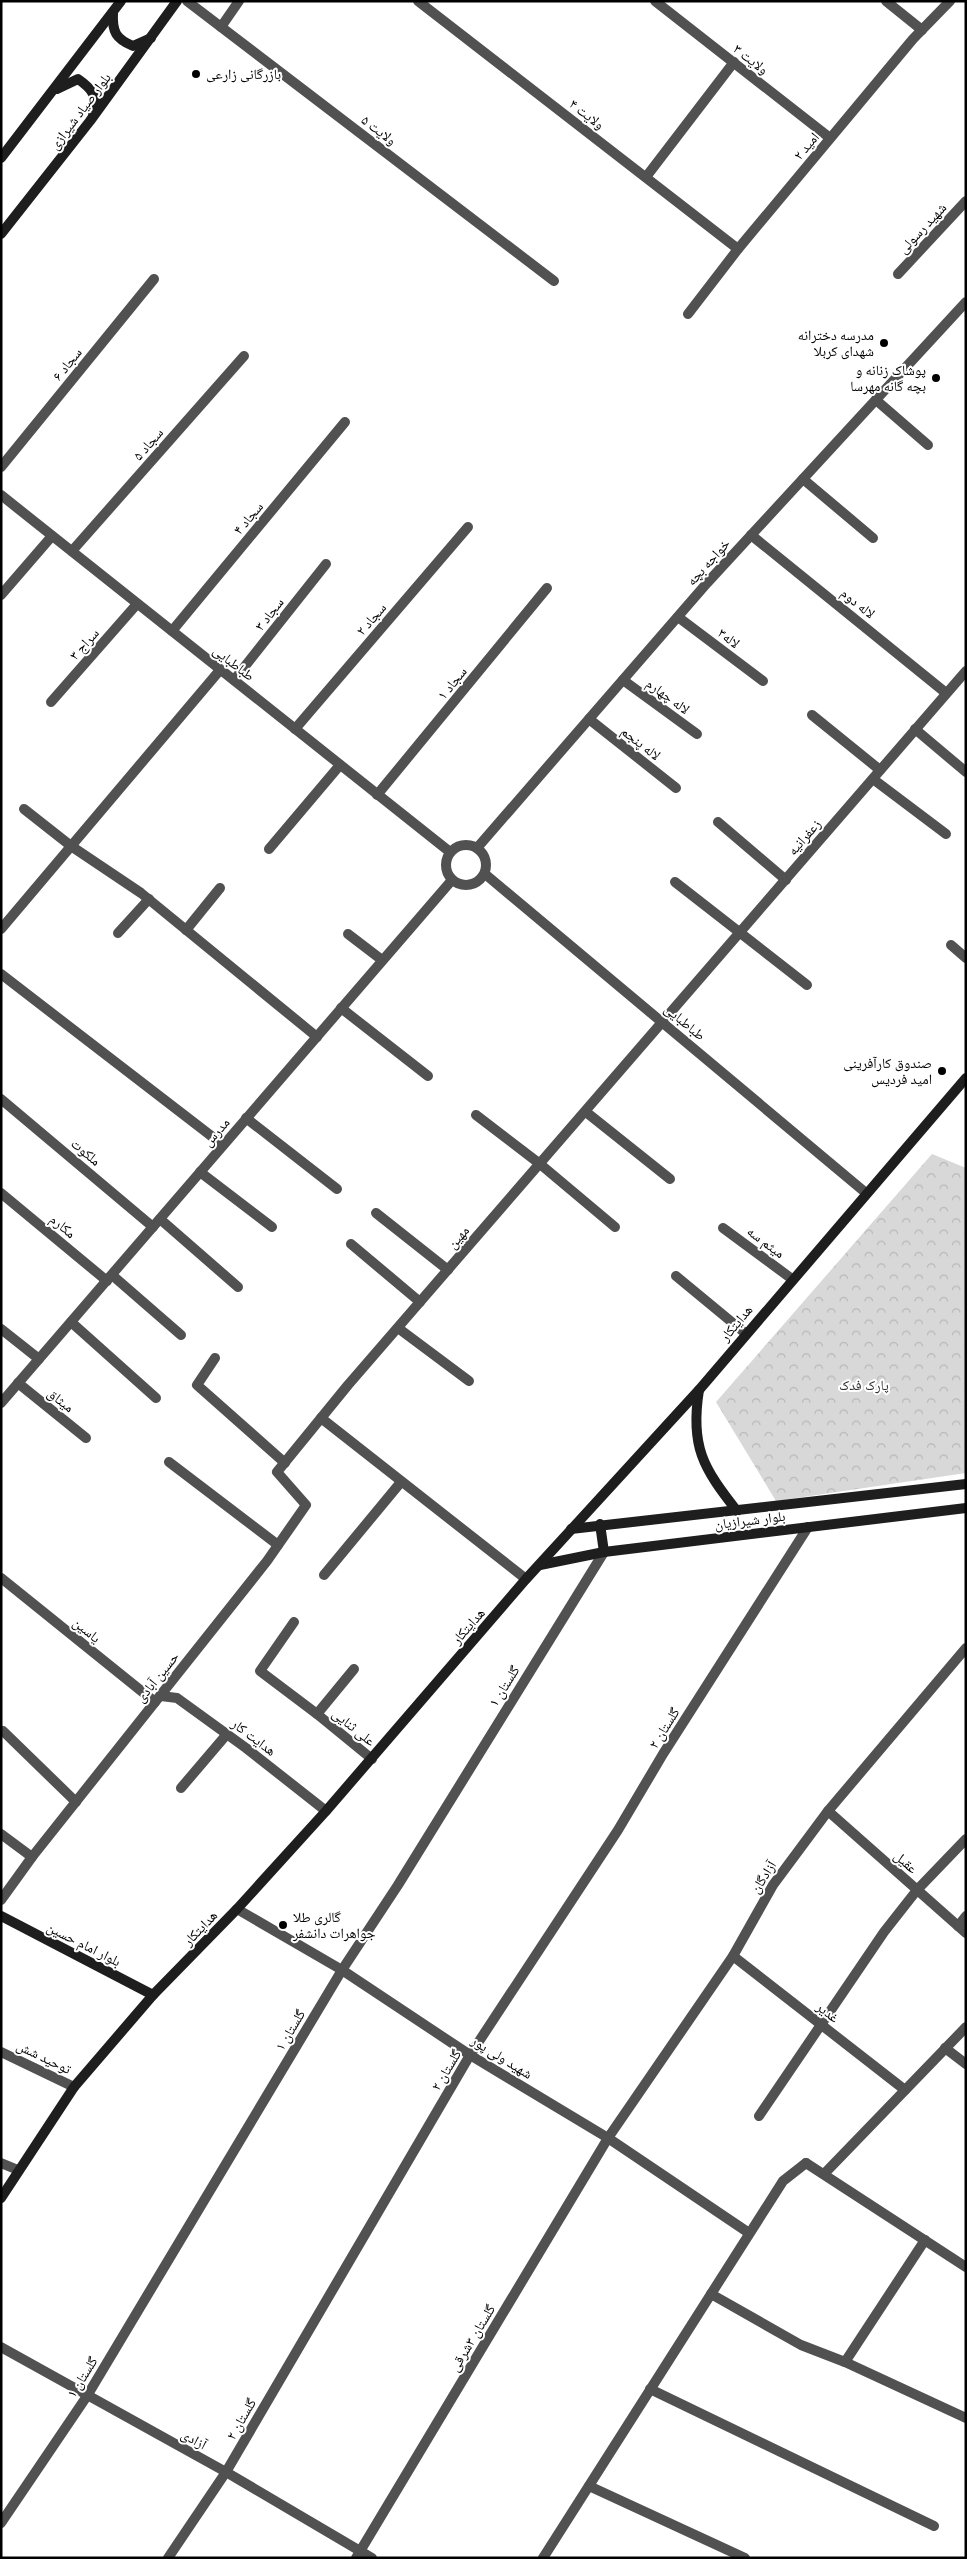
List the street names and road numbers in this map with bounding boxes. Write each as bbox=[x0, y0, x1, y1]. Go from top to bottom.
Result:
street label: ولایت ۳ bbox=[730, 40, 772, 78]
street label: بلوار صیاد شیرازی bbox=[46, 69, 115, 153]
street label: ولایت ۴ bbox=[566, 95, 608, 133]
street label: ولایت ۵ bbox=[358, 112, 400, 149]
street label: امید ۲ bbox=[790, 129, 823, 164]
street label: شهید رسولی bbox=[895, 199, 950, 257]
street label: سجاد ۶ bbox=[49, 344, 86, 384]
street label: سجاد ۵ bbox=[130, 425, 167, 464]
street label: سجاد ۴ bbox=[230, 499, 267, 538]
street label: خواجه بچه bbox=[683, 535, 734, 589]
street label: لاله دوم bbox=[837, 584, 878, 623]
street label: سجاد ۳ bbox=[251, 594, 288, 634]
street label: سجاد ۲ bbox=[353, 600, 390, 639]
street label: سراج ۳ bbox=[66, 625, 104, 664]
street label: لاله۳ bbox=[714, 625, 743, 652]
street label: طباطبایی bbox=[209, 642, 258, 685]
street label: سجاد ۱ bbox=[434, 663, 471, 703]
street label: لاله چهارم bbox=[642, 675, 693, 719]
street label: لاله پنجم bbox=[617, 723, 664, 765]
street label: زعفرانیه bbox=[784, 816, 825, 859]
street label: طباطبایی bbox=[661, 1000, 709, 1044]
street label: مدرس bbox=[199, 1114, 233, 1150]
street label: ملکوت bbox=[67, 1135, 104, 1170]
street label: مکارم bbox=[46, 1211, 79, 1243]
street label: مهین bbox=[444, 1222, 473, 1252]
street label: میثم سه bbox=[743, 1223, 788, 1263]
street label: هدایتکار bbox=[716, 1302, 756, 1346]
street label: میثاق bbox=[44, 1385, 77, 1416]
street label: بلوار شیرازیان bbox=[714, 1508, 786, 1533]
street label: هدایتکار bbox=[447, 1605, 489, 1649]
street label: یاسین bbox=[69, 1614, 104, 1647]
street label: حسین آبادی bbox=[132, 1649, 183, 1706]
street label: گلستان ۱ bbox=[485, 1663, 524, 1710]
street label: علی ثنایی bbox=[329, 1705, 379, 1750]
street label: گلستان ۲ bbox=[645, 1705, 684, 1752]
street label: هدایت کار bbox=[227, 1715, 279, 1760]
street label: عقیل bbox=[890, 1847, 921, 1877]
street label: آزادگان bbox=[747, 1857, 780, 1897]
street label: هدایتکار bbox=[179, 1907, 221, 1950]
street label: بلوار امام حسین bbox=[44, 1919, 124, 1971]
street label: غدیر bbox=[812, 1998, 842, 2027]
street label: گلستان ۱ bbox=[272, 2006, 309, 2054]
street label: شهید ولی پور bbox=[467, 2031, 535, 2083]
street label: توحید شش bbox=[14, 2037, 74, 2078]
street label: گلستان ۲ bbox=[428, 2046, 465, 2094]
street label: گلستان ۳شرقی bbox=[446, 2301, 499, 2375]
street label: گلستان ۱ bbox=[63, 2354, 102, 2401]
street label: گلستان ۲ bbox=[223, 2395, 260, 2443]
street label: آزادی bbox=[178, 2426, 210, 2454]

